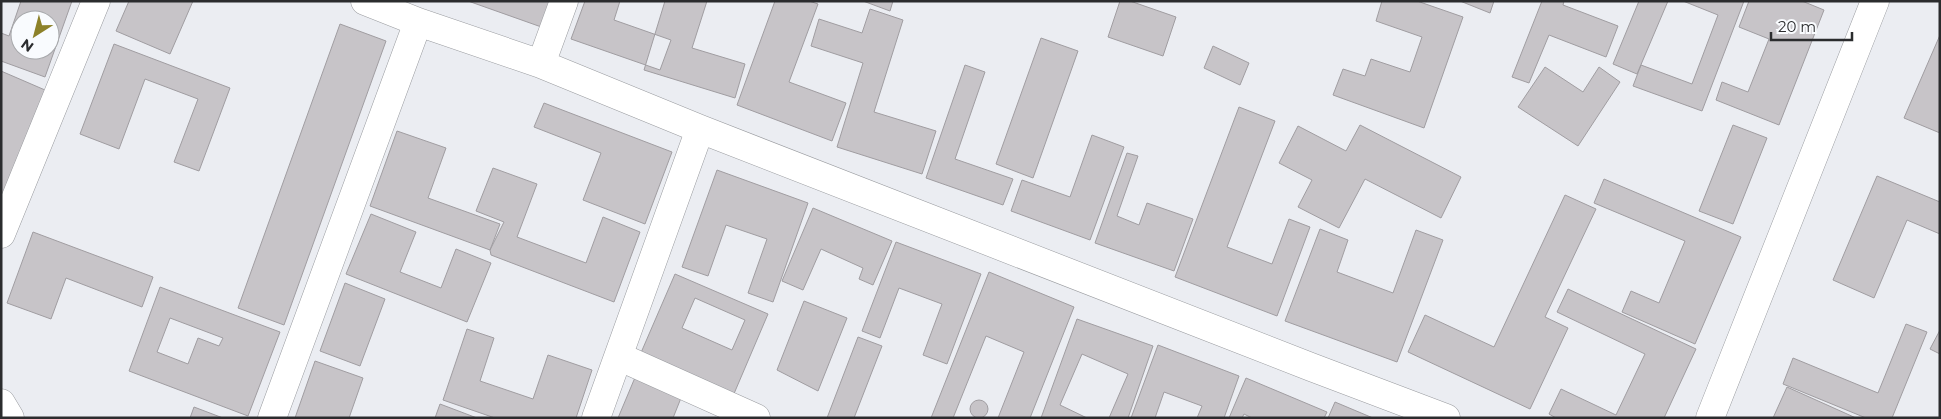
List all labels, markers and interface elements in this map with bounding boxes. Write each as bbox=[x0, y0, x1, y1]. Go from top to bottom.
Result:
north arrow bbox=[10, 10, 60, 60]
scale bar bbox=[1771, 10, 1852, 42]
text: 20 m bbox=[1778, 17, 1816, 36]
text: N bbox=[17, 35, 37, 56]

